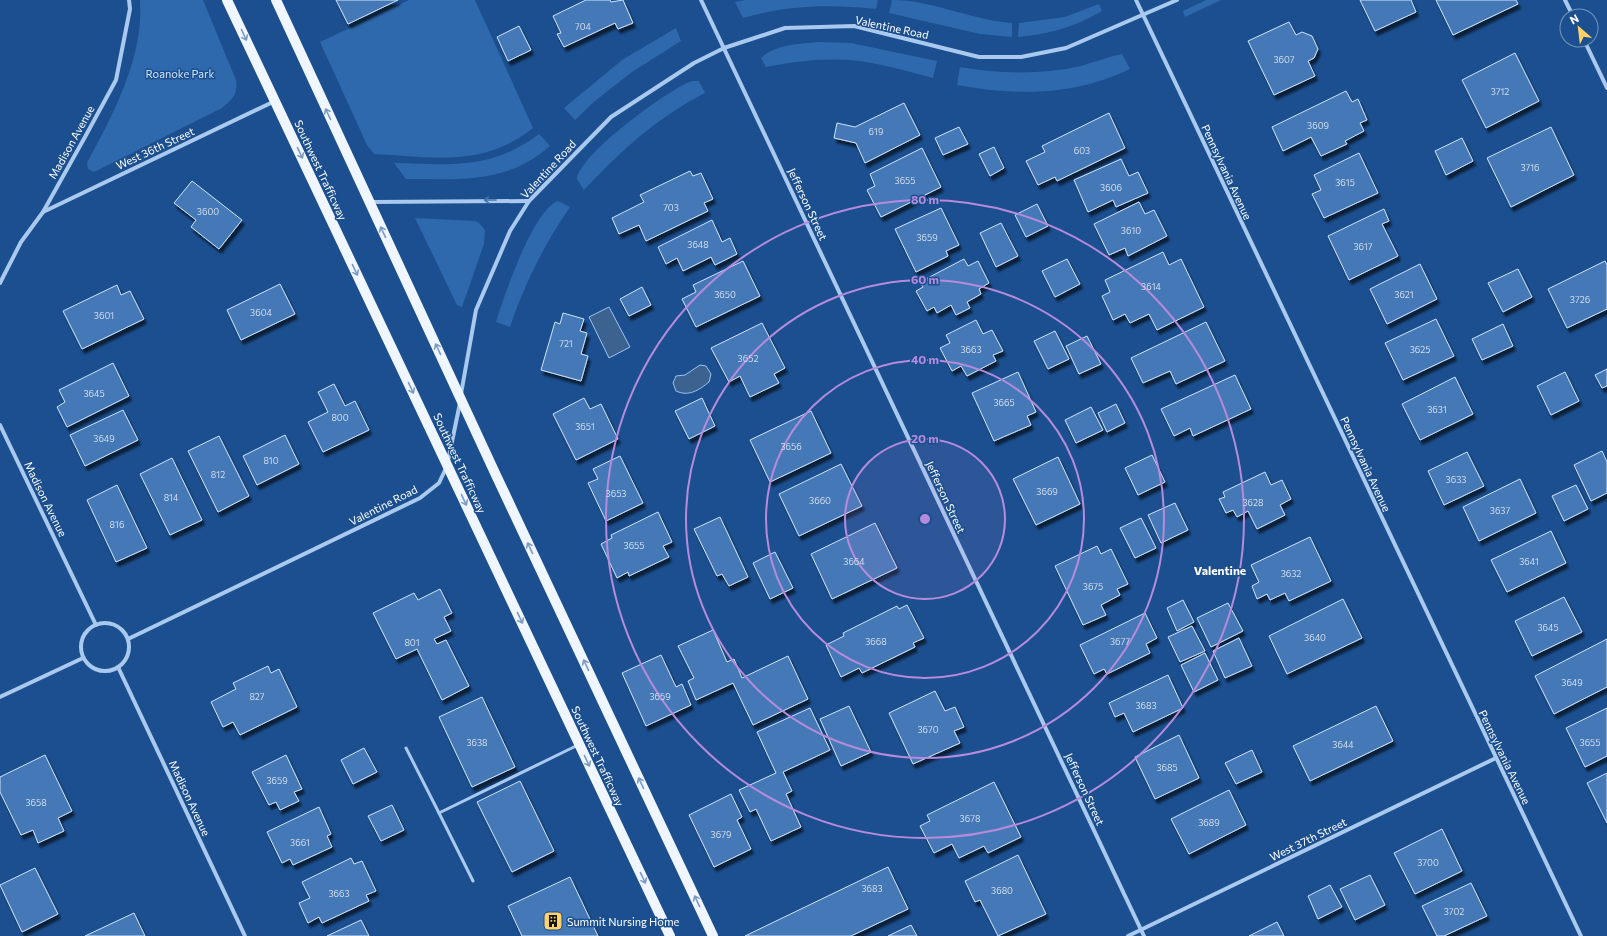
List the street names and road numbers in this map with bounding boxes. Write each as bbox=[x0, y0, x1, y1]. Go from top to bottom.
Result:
street label: Valentine Road bbox=[854, 13, 930, 41]
street label: Madison Avenue bbox=[45, 103, 97, 181]
street label: Southwest Trafficway bbox=[292, 118, 350, 222]
street label: Pennsylvania Avenue bbox=[1199, 122, 1255, 222]
street label: West 36th Street bbox=[114, 124, 197, 172]
street label: Valentine Road bbox=[518, 137, 578, 201]
street label: Jefferson Street bbox=[785, 166, 831, 243]
street label: Southwest Trafficway bbox=[431, 411, 489, 515]
street label: Pennsylvania Avenue bbox=[1338, 414, 1394, 514]
street label: Madison Avenue bbox=[22, 459, 70, 539]
street label: Jefferson Street bbox=[923, 459, 969, 536]
street label: Valentine Road bbox=[347, 482, 419, 528]
street label: Southwest Trafficway bbox=[569, 704, 627, 808]
street label: Pennsylvania Avenue bbox=[1476, 708, 1534, 807]
street label: Jefferson Street bbox=[1062, 751, 1108, 828]
street label: Madison Avenue bbox=[167, 758, 213, 838]
street label: West 37th Street bbox=[1267, 815, 1349, 863]

